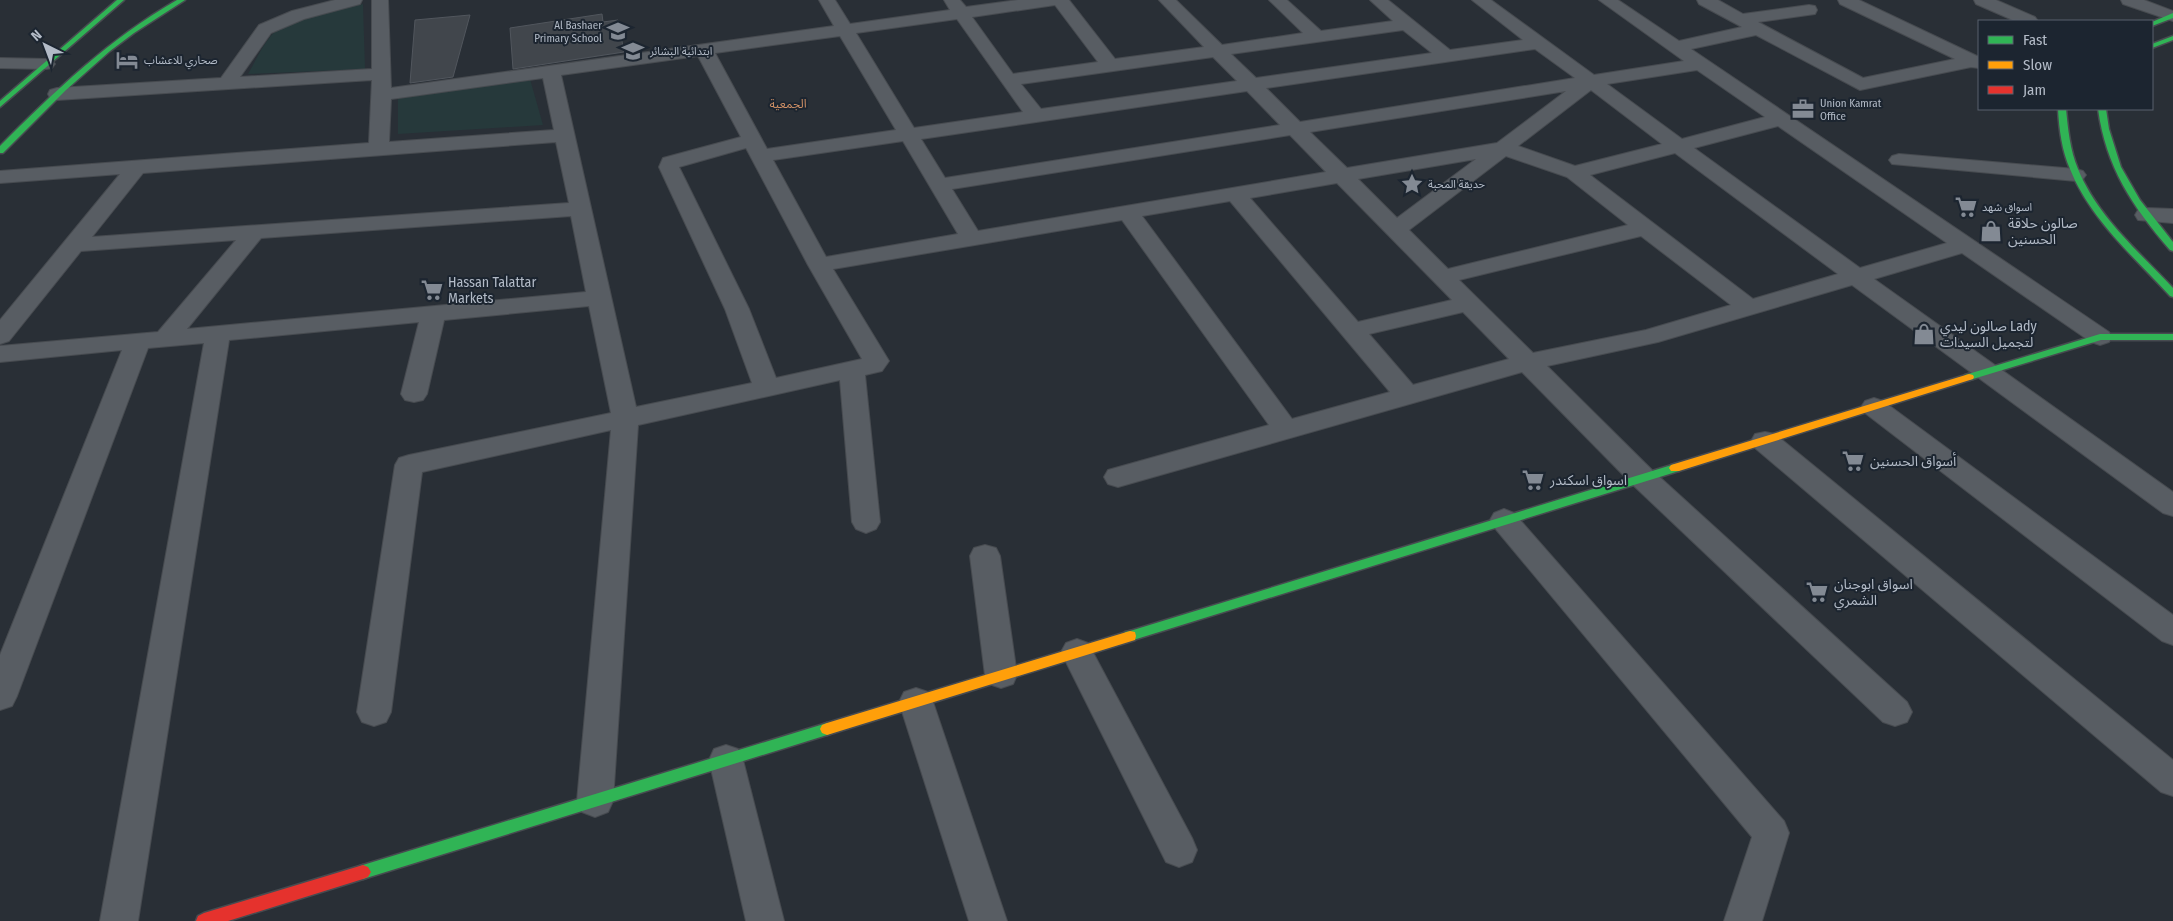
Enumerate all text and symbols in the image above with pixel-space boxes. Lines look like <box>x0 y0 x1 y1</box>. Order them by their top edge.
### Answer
school or university icon: Al Bashaer Primary School <box>605 18 631 44</box>
place label: Al Bashaer Primary School <box>534 19 602 45</box>
north arrow <box>20 20 70 70</box>
legend <box>1978 20 2153 110</box>
text: N <box>28 27 45 45</box>
text: Fast <box>2023 31 2047 49</box>
school or university icon: ابتدائية البشائر <box>620 38 646 64</box>
place label: ابتدائية البشائر <box>649 45 712 58</box>
hotel icon: صحاري للاعشاب <box>114 47 140 73</box>
place label: صحاري للاعشاب <box>144 54 218 70</box>
text: Slow <box>2023 56 2052 74</box>
text: Jam <box>2023 81 2046 99</box>
office icon: Union Kamrat Office <box>1790 96 1816 122</box>
district label: الجمعية <box>769 97 807 111</box>
place label: Union Kamrat Office <box>1820 97 1882 123</box>
place icon: حديقة المحبة <box>1399 171 1425 197</box>
place label: حديقة المحبة <box>1428 178 1485 191</box>
supermarket icon: اسواق شهد <box>1953 194 1979 220</box>
place label: اسواق شهد <box>1982 201 2032 214</box>
place label: صالون حلاقة الحسنين <box>2008 215 2078 248</box>
shop icon: صالون حلاقة الحسنين <box>1978 218 2004 244</box>
place label: Hassan Talattar Markets <box>448 274 536 307</box>
supermarket icon: Hassan Talattar Markets <box>419 277 445 303</box>
place label: صالون ليدي Lady لتجميل السيدات <box>1940 318 2038 351</box>
shop icon: صالون ليدي Lady لتجميل السيدات <box>1911 321 1937 347</box>
supermarket icon: أسواق الحسنين <box>1840 448 1866 474</box>
place label: أسواق الحسنين <box>1870 452 1957 470</box>
supermarket icon: اسواق اسكندر <box>1520 467 1546 493</box>
place label: اسواق اسكندر <box>1549 472 1627 489</box>
place label: اسواق ابوجنان الشمري <box>1834 576 1913 611</box>
supermarket icon: اسواق ابوجنان الشمري <box>1804 579 1830 605</box>

